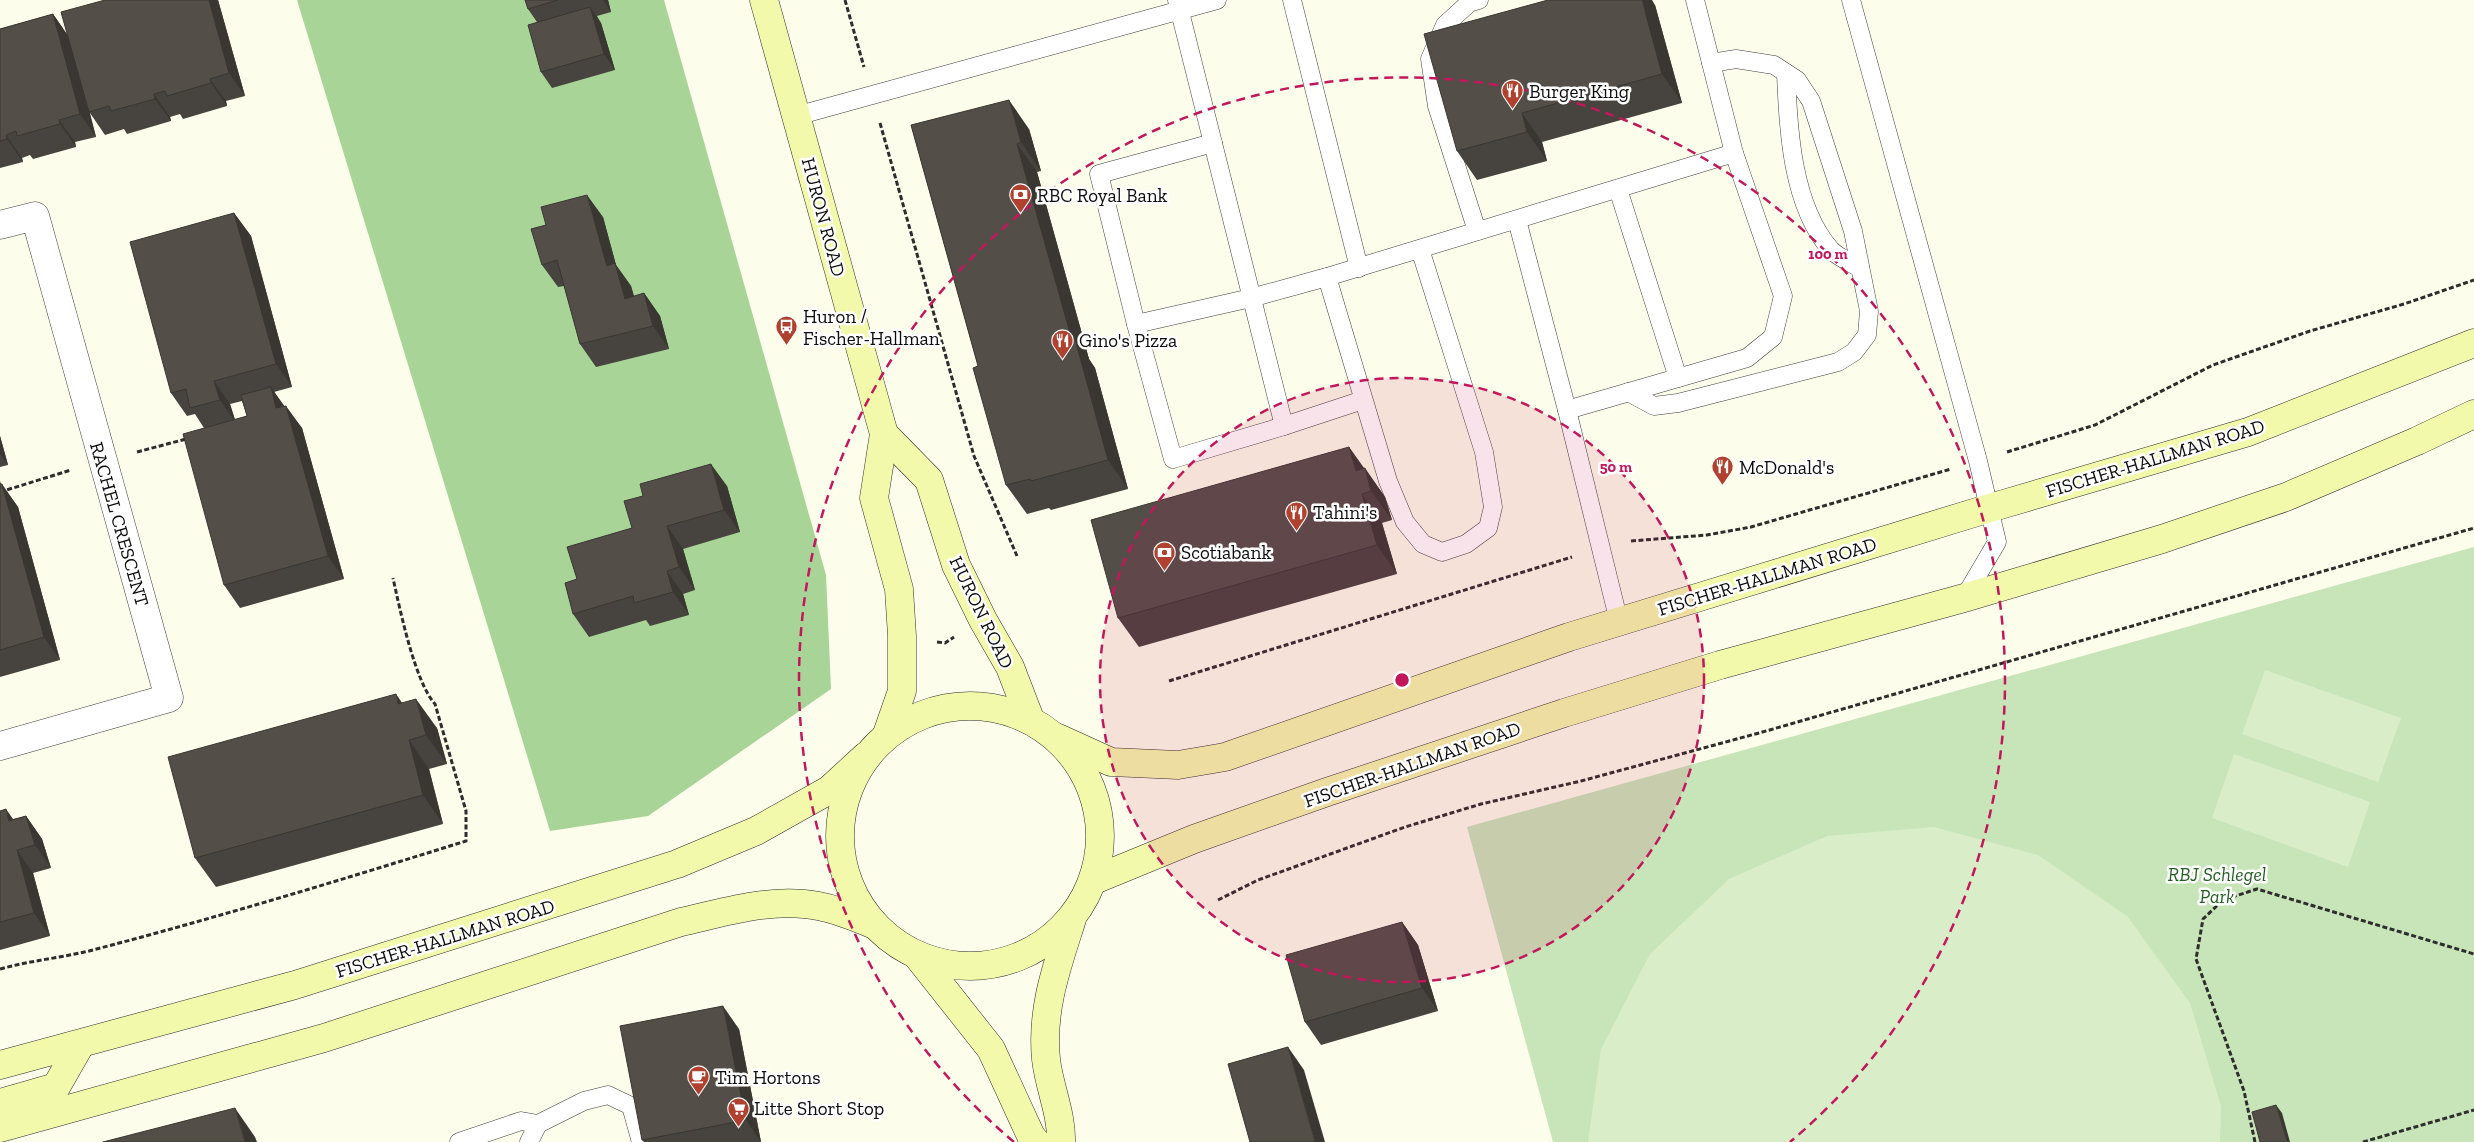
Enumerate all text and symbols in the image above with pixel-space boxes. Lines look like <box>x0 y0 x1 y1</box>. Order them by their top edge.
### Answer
restaurant icon: Burger King <box>1501 79 1525 110</box>
place label: Burger King <box>1529 80 1630 103</box>
street label: HURON ROAD <box>797 155 850 279</box>
bank icon: RBC Royal Bank <box>1009 183 1033 214</box>
place label: RBC Royal Bank <box>1037 184 1168 207</box>
text: 100 m <box>1808 245 1848 263</box>
place label: Huron / Fischer-Hallman <box>803 305 940 350</box>
bus stop icon: Huron / Fischer-Hallman <box>775 315 799 346</box>
restaurant icon: Gino's Pizza <box>1051 328 1075 359</box>
place label: Gino's Pizza <box>1079 329 1177 352</box>
street label: FISCHER-HALLMAN ROAD <box>2043 414 2267 503</box>
street label: RACHEL CRESCENT <box>85 439 154 609</box>
restaurant icon: McDonald's <box>1711 455 1735 486</box>
place label: McDonald's <box>1739 456 1834 479</box>
text: 50 m <box>1600 458 1632 476</box>
restaurant icon: Tahini's <box>1285 500 1309 531</box>
place label: Tahini's <box>1313 501 1377 524</box>
street label: FISCHER-HALLMAN ROAD <box>1655 532 1879 621</box>
bank icon: Scotiabank <box>1153 540 1177 571</box>
place label: Scotiabank <box>1181 541 1271 564</box>
street label: HURON ROAD <box>944 552 1019 672</box>
centre of rings <box>1393 671 1411 689</box>
street label: FISCHER-HALLMAN ROAD <box>1301 717 1523 812</box>
park label: RBJ Schlegel Park <box>2168 863 2266 908</box>
street label: FISCHER-HALLMAN ROAD <box>333 894 557 983</box>
cafe icon: Tim Hortons <box>687 1065 711 1096</box>
place label: Tim Hortons <box>715 1066 820 1089</box>
supermarket icon: Litte Short Stop <box>726 1096 750 1127</box>
place label: Litte Short Stop <box>754 1097 884 1120</box>

